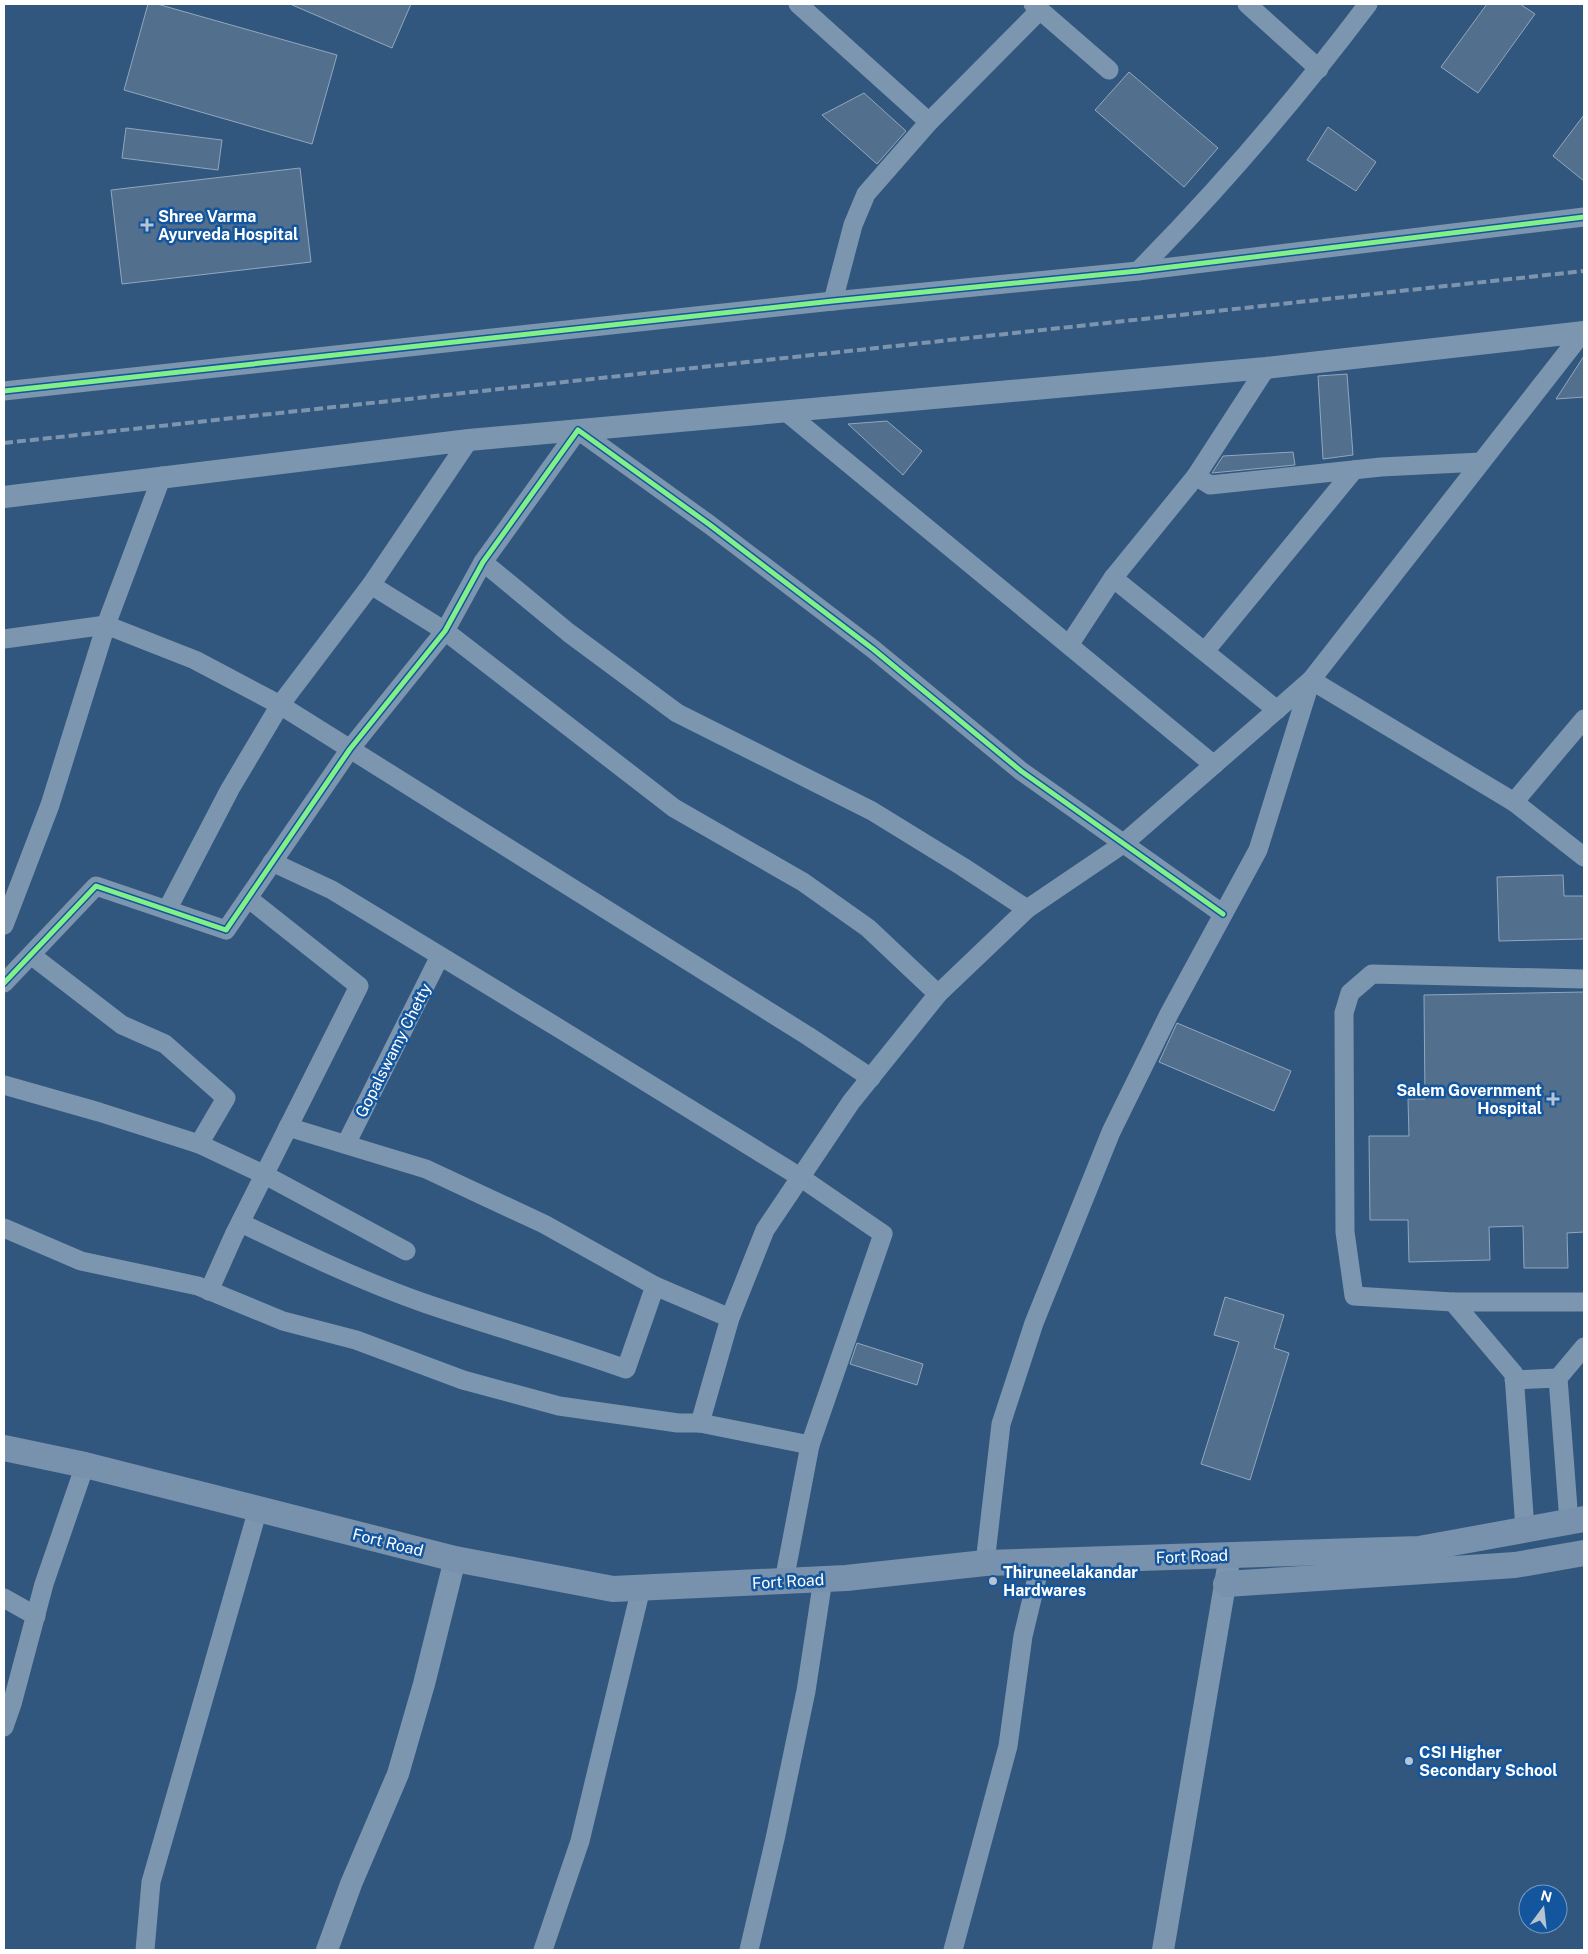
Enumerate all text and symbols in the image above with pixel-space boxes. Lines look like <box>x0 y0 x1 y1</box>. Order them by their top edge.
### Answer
place label: Shree Varma Ayurveda Hospital <box>158 207 298 244</box>
marker: Shree Varma Ayurveda Hospital <box>140 218 154 232</box>
street label: Gopalswamy Chetty <box>351 980 436 1120</box>
place label: Salem Government Hospital <box>1396 1081 1542 1118</box>
marker: Salem Government Hospital <box>1546 1092 1560 1106</box>
street label: Fort Road <box>350 1525 425 1560</box>
street label: Fort Road <box>1156 1546 1228 1567</box>
place label: Thiruneelakandar Hardwares <box>1003 1563 1138 1600</box>
street label: Fort Road <box>751 1570 825 1593</box>
marker: Thiruneelakandar Hardwares <box>987 1575 999 1587</box>
place label: CSI Higher Secondary School <box>1419 1743 1558 1780</box>
marker: CSI Higher Secondary School <box>1403 1755 1415 1767</box>
north arrow <box>1518 1884 1568 1934</box>
text: N <box>1539 1887 1554 1906</box>

